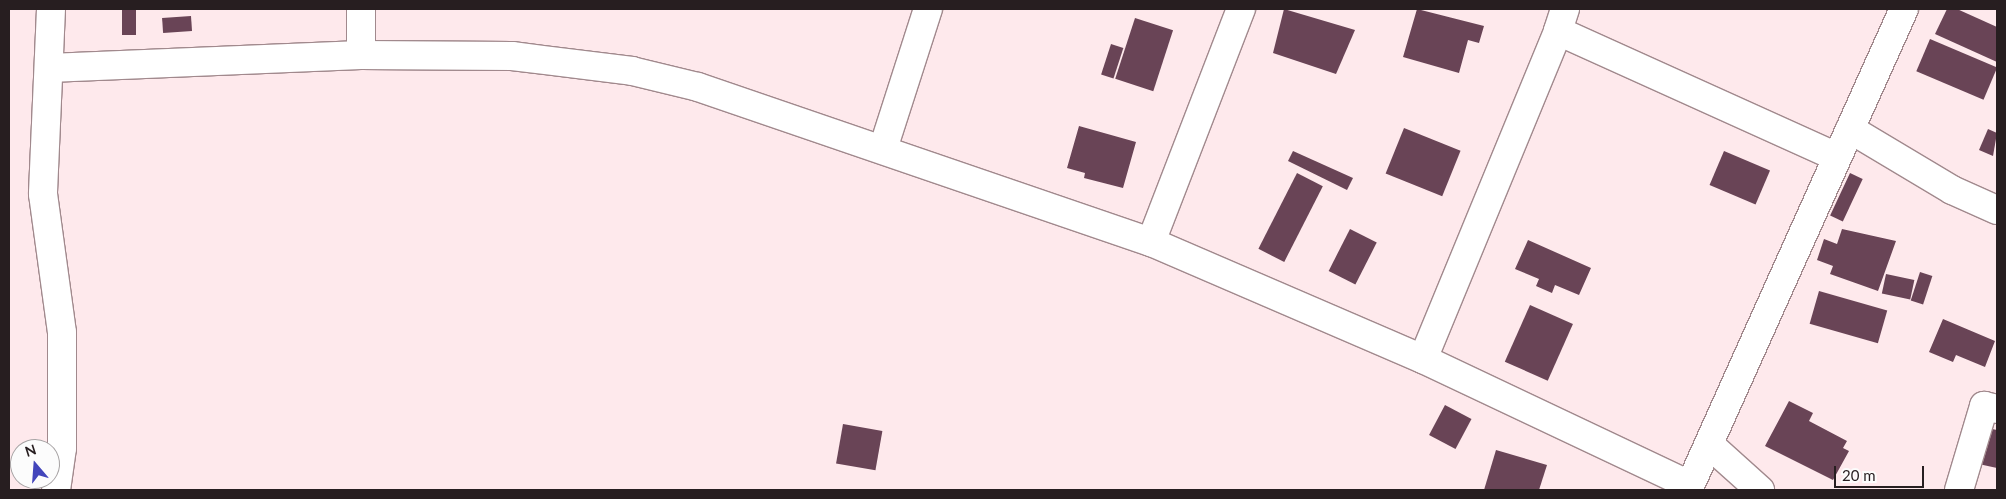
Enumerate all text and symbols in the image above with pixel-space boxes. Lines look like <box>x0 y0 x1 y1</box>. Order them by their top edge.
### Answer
north arrow <box>10 439 60 489</box>
text: N <box>23 440 38 460</box>
scale bar <box>1836 456 1926 488</box>
text: 20 m <box>1842 466 1876 484</box>

